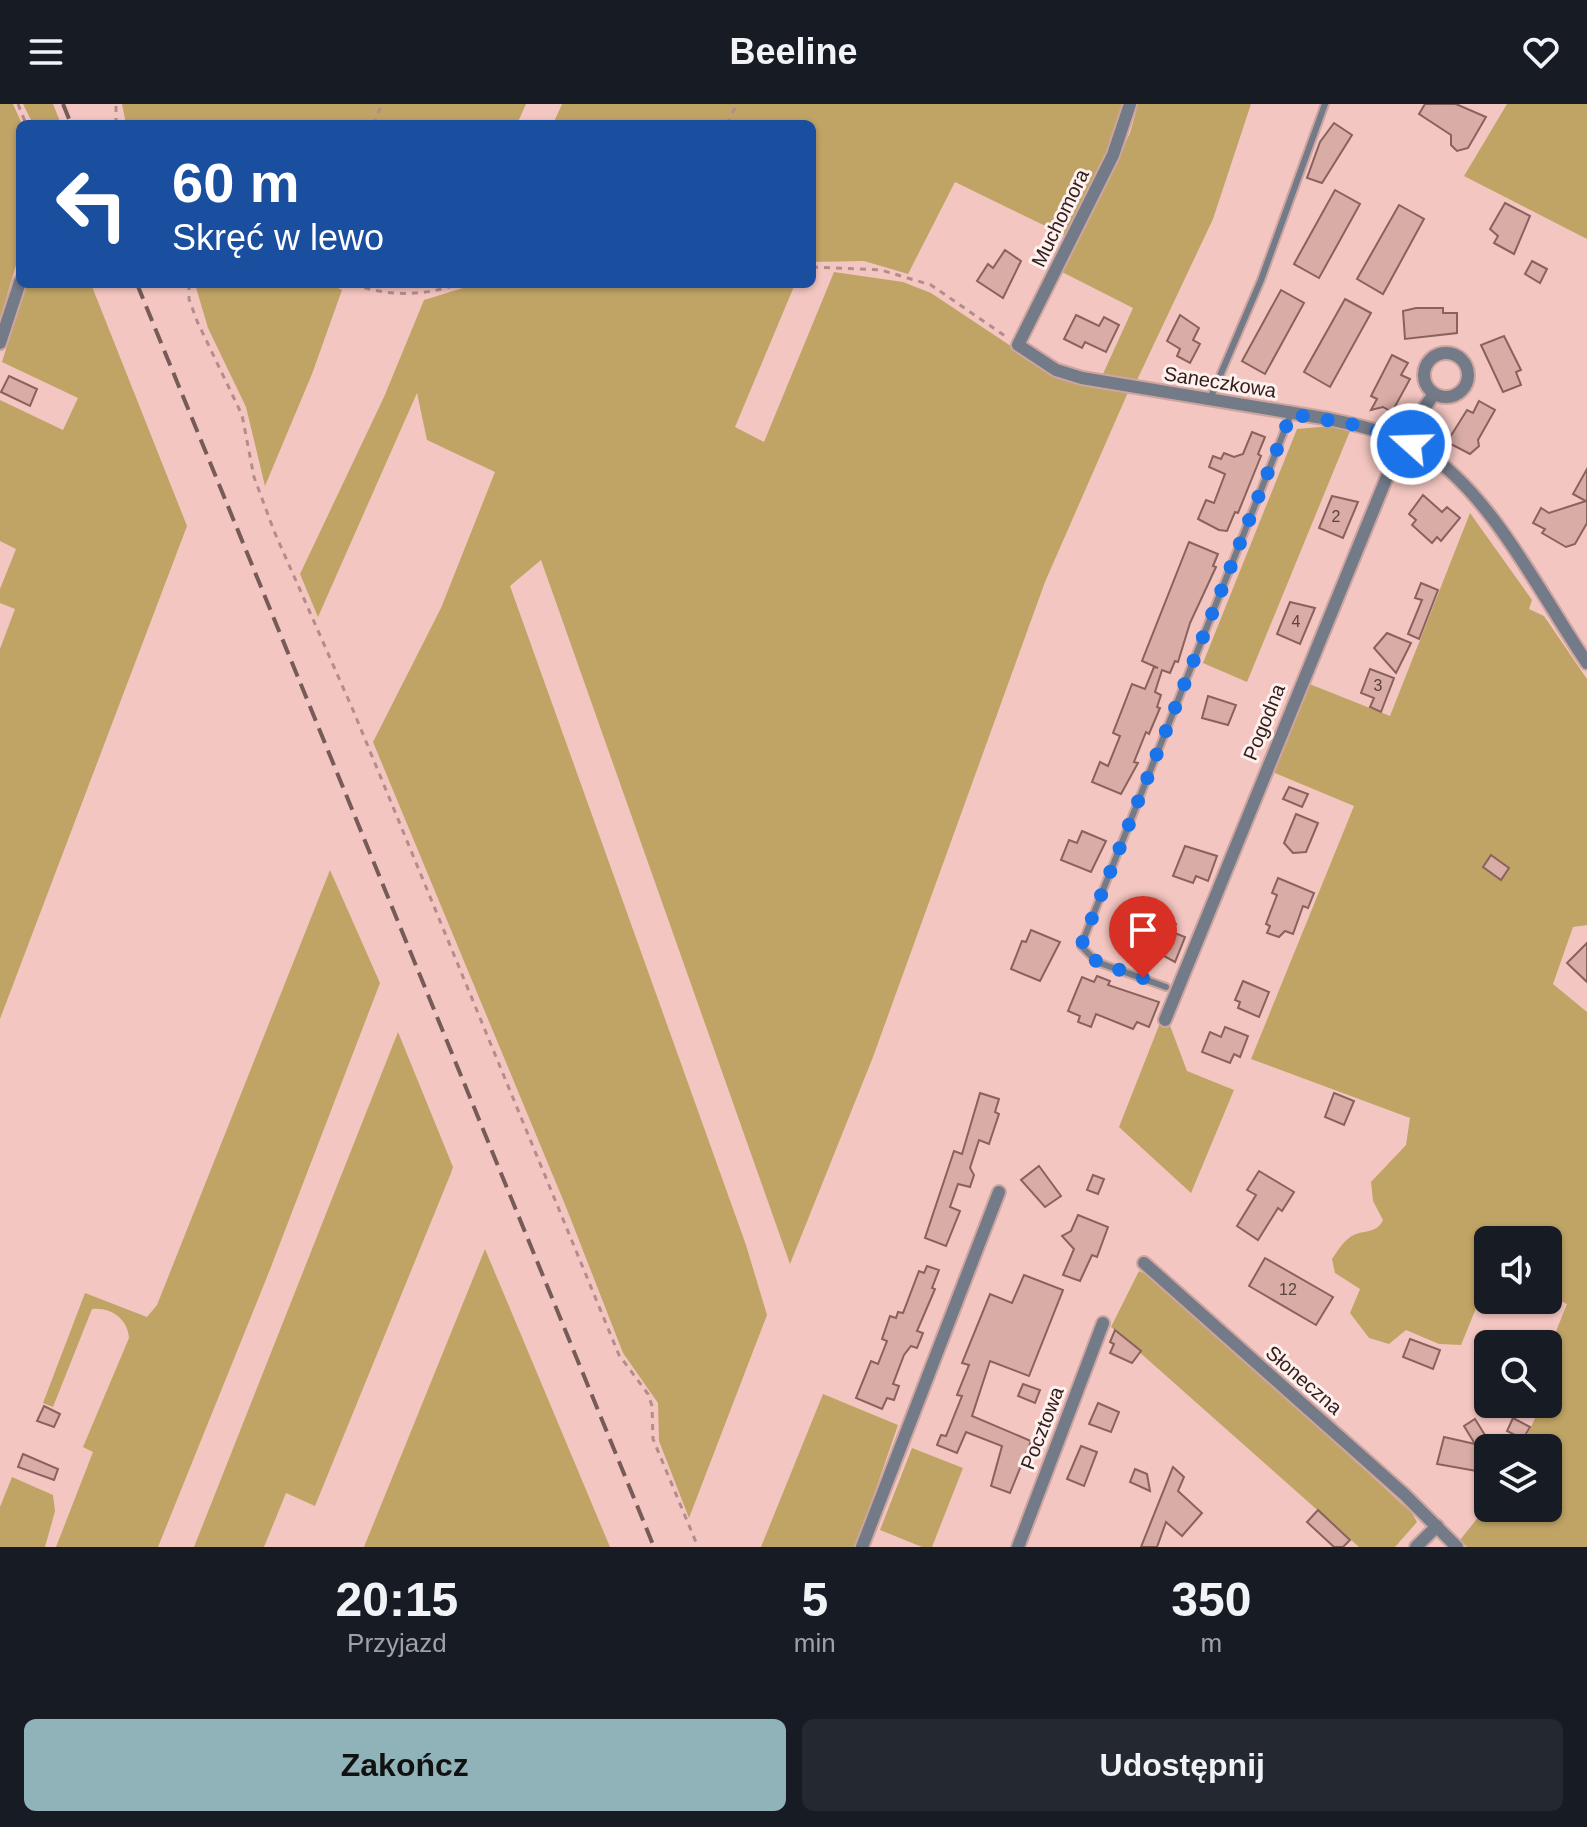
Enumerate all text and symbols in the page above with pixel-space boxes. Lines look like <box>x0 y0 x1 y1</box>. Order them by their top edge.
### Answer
icon: menu <box>24 30 68 74</box>
icon: heart <box>1519 30 1563 74</box>
text: Beeline <box>729 31 858 72</box>
text: 60 m <box>172 151 300 214</box>
icon: left <box>40 152 144 256</box>
street label: Muchomora <box>1027 165 1093 270</box>
text: Skręć w lewo <box>172 217 384 258</box>
street label: Saneczkowa <box>1162 362 1279 402</box>
position arrow <box>1369 402 1453 486</box>
house number: 2 <box>1332 508 1341 525</box>
house number: 4 <box>1292 613 1301 630</box>
house number: 3 <box>1374 677 1383 694</box>
street label: Pogodna <box>1239 680 1290 763</box>
pin <box>1109 896 1177 978</box>
icon: arrive <box>1121 908 1165 952</box>
map controls <box>1474 1226 1562 1522</box>
button: sound <box>1474 1226 1562 1314</box>
house number: 12 <box>1279 1281 1297 1298</box>
button: search <box>1474 1330 1562 1418</box>
street label: Słoneczna <box>1262 1341 1347 1420</box>
street label: Pocztowa <box>1016 1383 1068 1472</box>
button: layers <box>1474 1434 1562 1522</box>
text: 20:15 <box>336 1573 458 1626</box>
text: 5 <box>801 1573 828 1626</box>
text: 350 <box>1171 1573 1251 1626</box>
text: Przyjazd <box>347 1628 447 1658</box>
text: min <box>794 1628 836 1658</box>
text: m <box>1201 1628 1222 1658</box>
button: Zakończ <box>24 1719 786 1811</box>
button: Udostępnij <box>802 1719 1563 1811</box>

